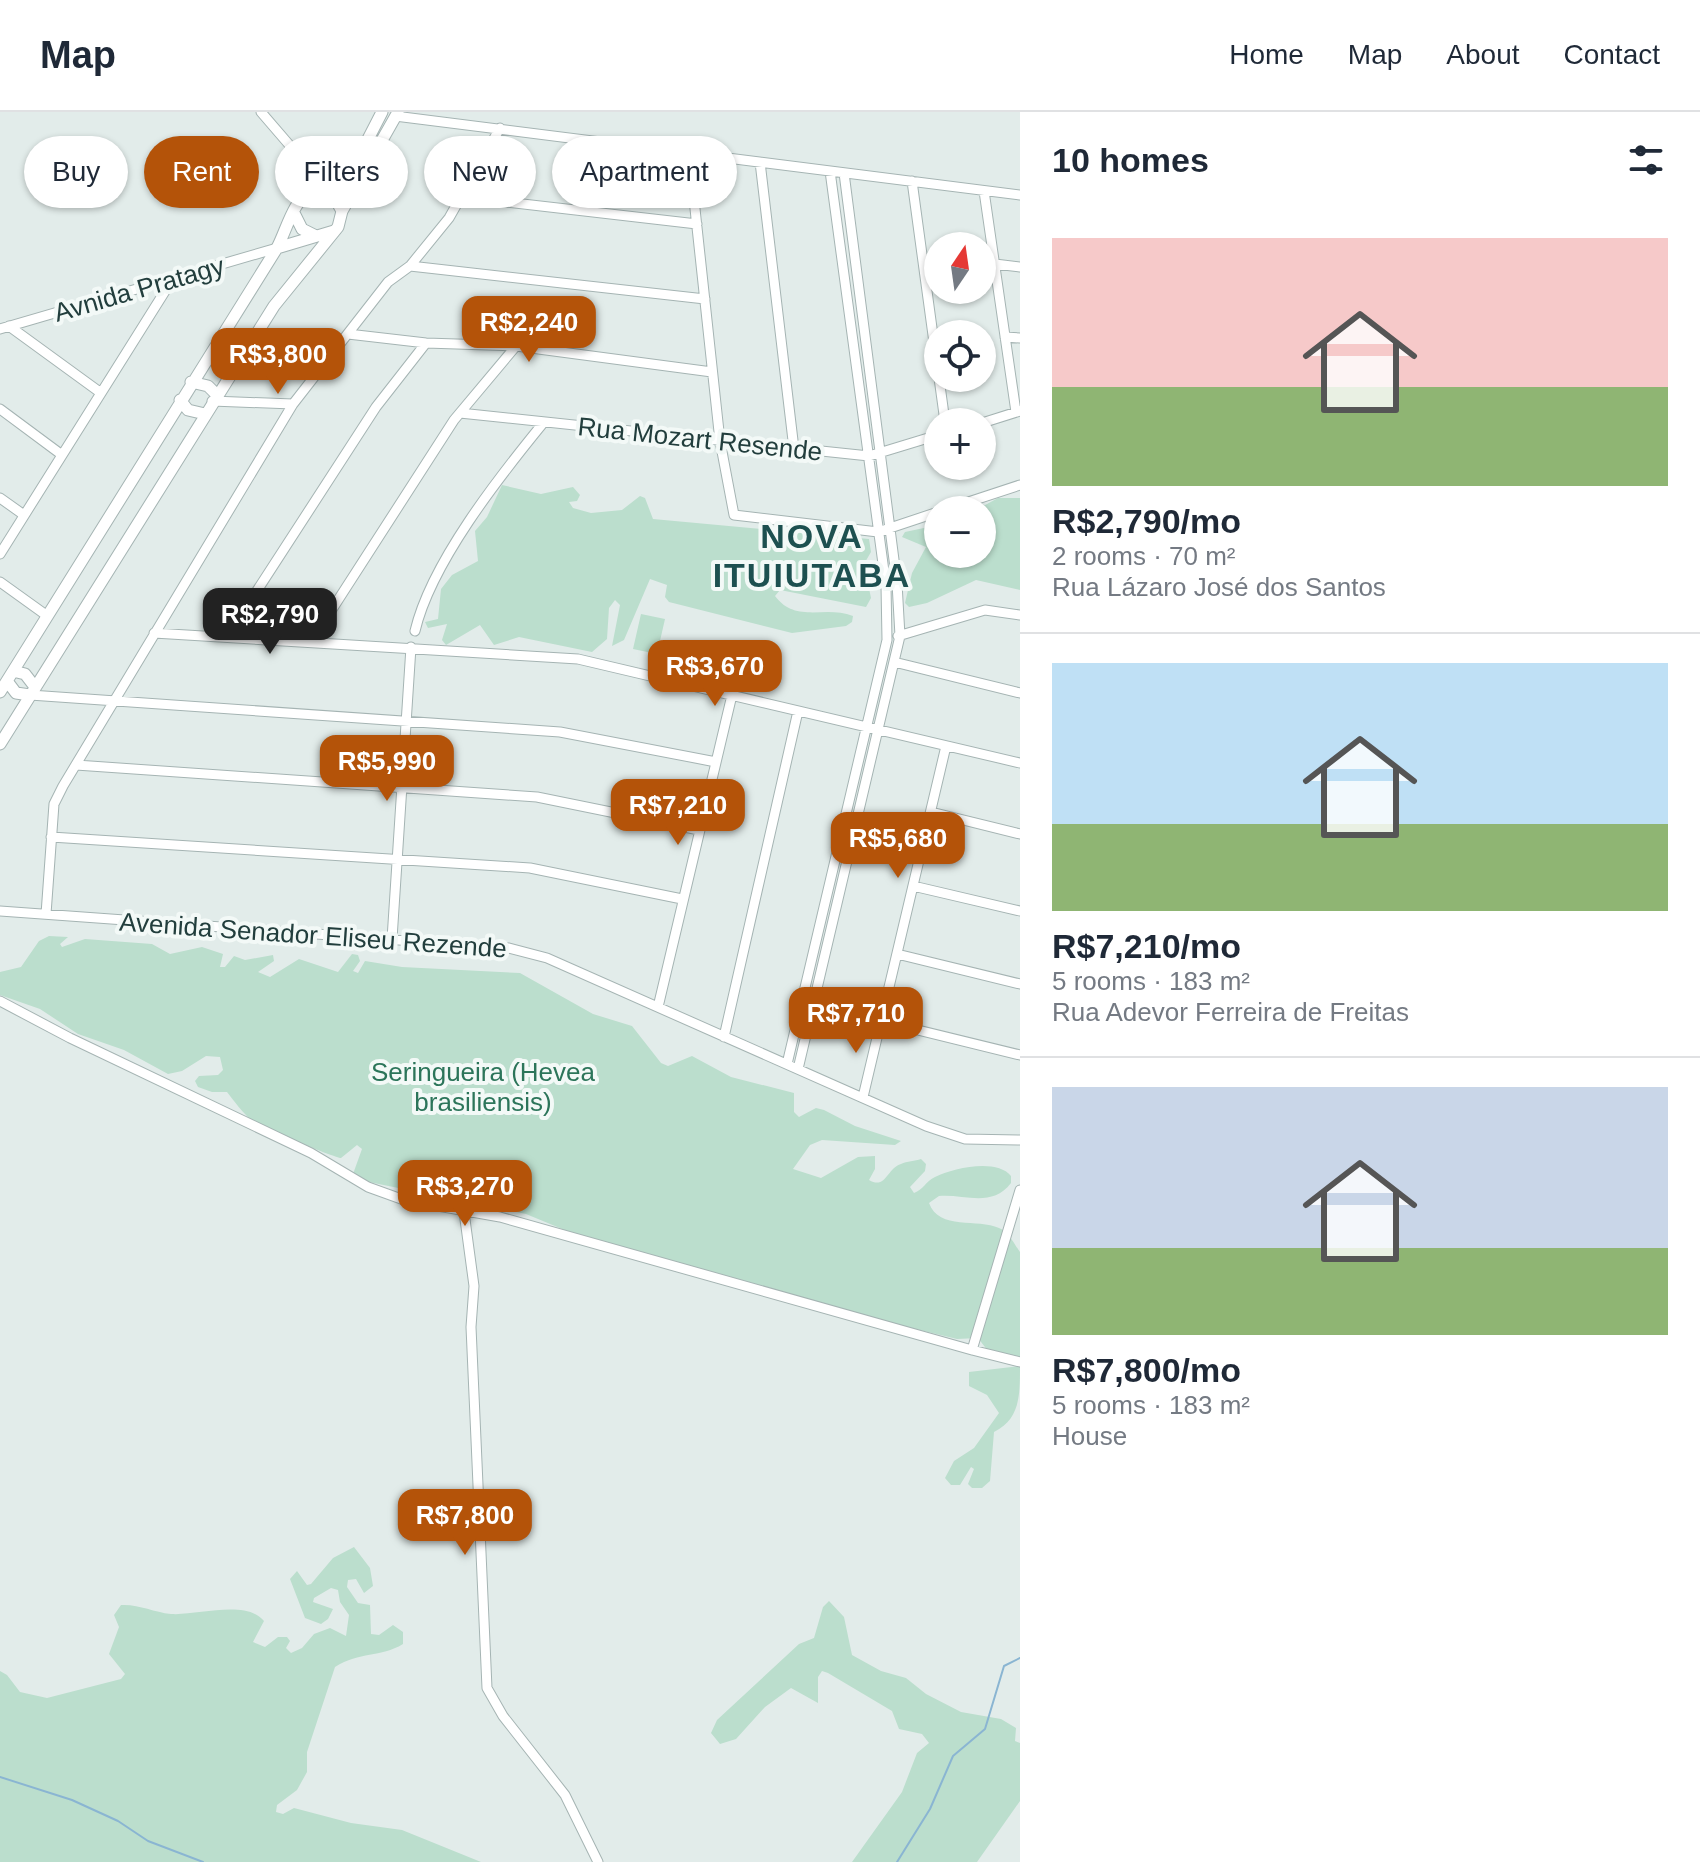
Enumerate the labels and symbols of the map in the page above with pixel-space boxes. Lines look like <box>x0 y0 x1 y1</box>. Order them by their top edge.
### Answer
north arrow <box>924 232 996 304</box>
street label: Avnida Pratagy <box>50 250 228 328</box>
pin: R$2,240 <box>455 296 603 364</box>
pin: R$3,800 <box>204 328 352 396</box>
street label: Rua Mozart Resende <box>576 411 824 467</box>
district label: NOVA ITUIUTABA <box>713 517 911 594</box>
pin: R$2,790 <box>196 588 344 656</box>
pin: R$3,670 <box>641 640 789 708</box>
pin: R$5,990 <box>313 735 461 803</box>
pin: R$7,210 <box>604 779 752 847</box>
pin: R$5,680 <box>824 812 972 880</box>
street label: Avenida Senador Eliseu Rezende <box>118 906 508 964</box>
pin: R$7,710 <box>782 987 930 1055</box>
park label: Seringueira (Hevea brasiliensis) <box>371 1057 596 1117</box>
pin: R$3,270 <box>391 1160 539 1228</box>
pin: R$7,800 <box>391 1489 539 1557</box>

